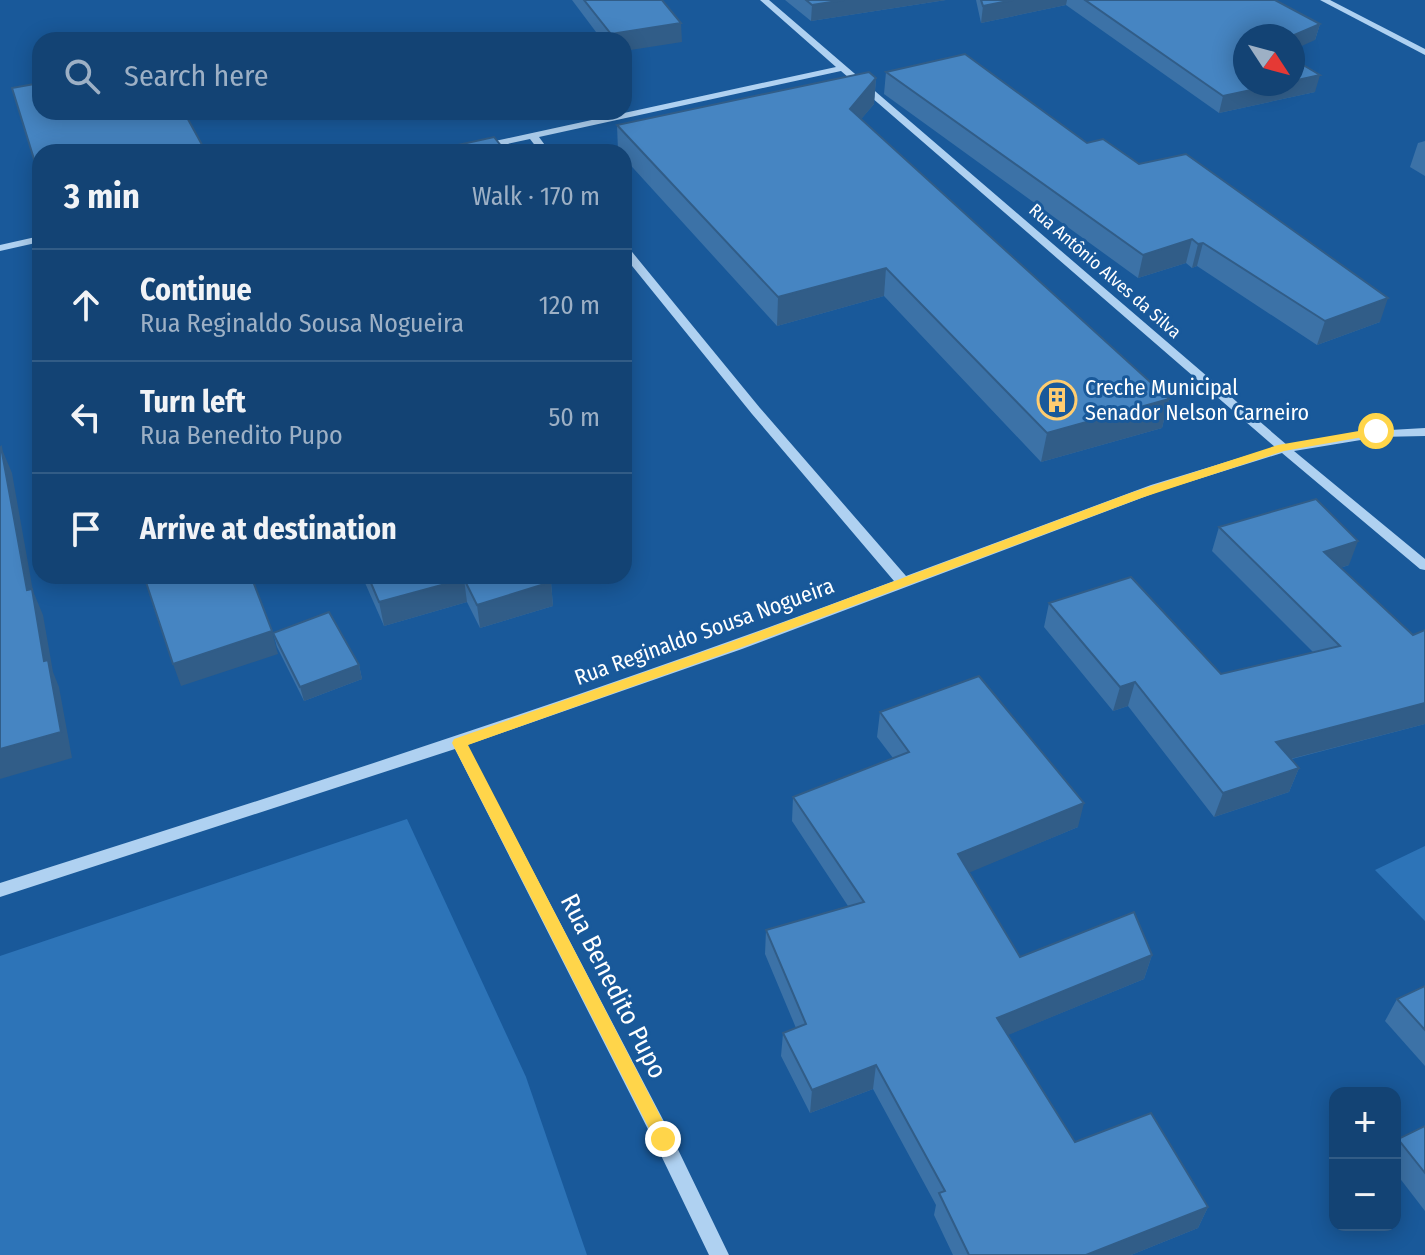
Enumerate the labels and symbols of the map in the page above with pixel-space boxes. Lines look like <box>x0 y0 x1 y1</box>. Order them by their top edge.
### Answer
north arrow <box>1233 24 1305 96</box>
street label: Rua Antônio Alves da Silva <box>1025 199 1186 343</box>
place label: Creche Municipal Senador Nelson Carneiro <box>1085 374 1309 426</box>
building icon: Creche Municipal Senador Nelson Carneiro <box>1036 379 1078 421</box>
route start <box>1358 413 1394 449</box>
street label: Rua Reginaldo Sousa Nogueira <box>571 572 838 691</box>
street label: Rua Benedito Pupo <box>554 889 673 1084</box>
route end <box>645 1121 681 1157</box>

